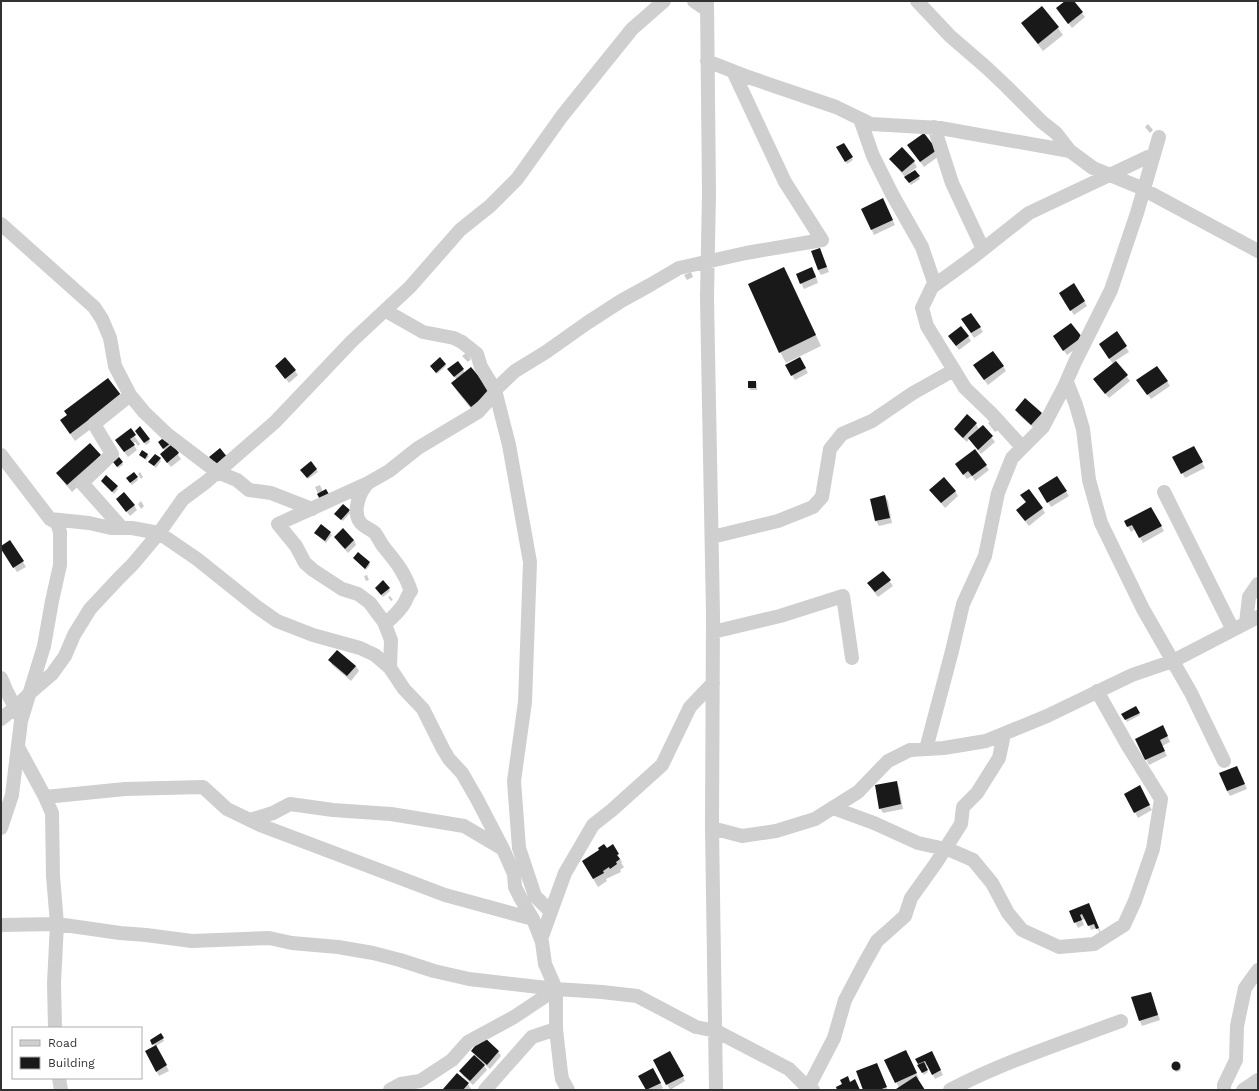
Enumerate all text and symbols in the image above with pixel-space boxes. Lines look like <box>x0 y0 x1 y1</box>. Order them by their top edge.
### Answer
legend <box>12 1027 142 1079</box>
text: Road <box>48 1036 77 1050</box>
text: Building <box>48 1056 95 1070</box>

